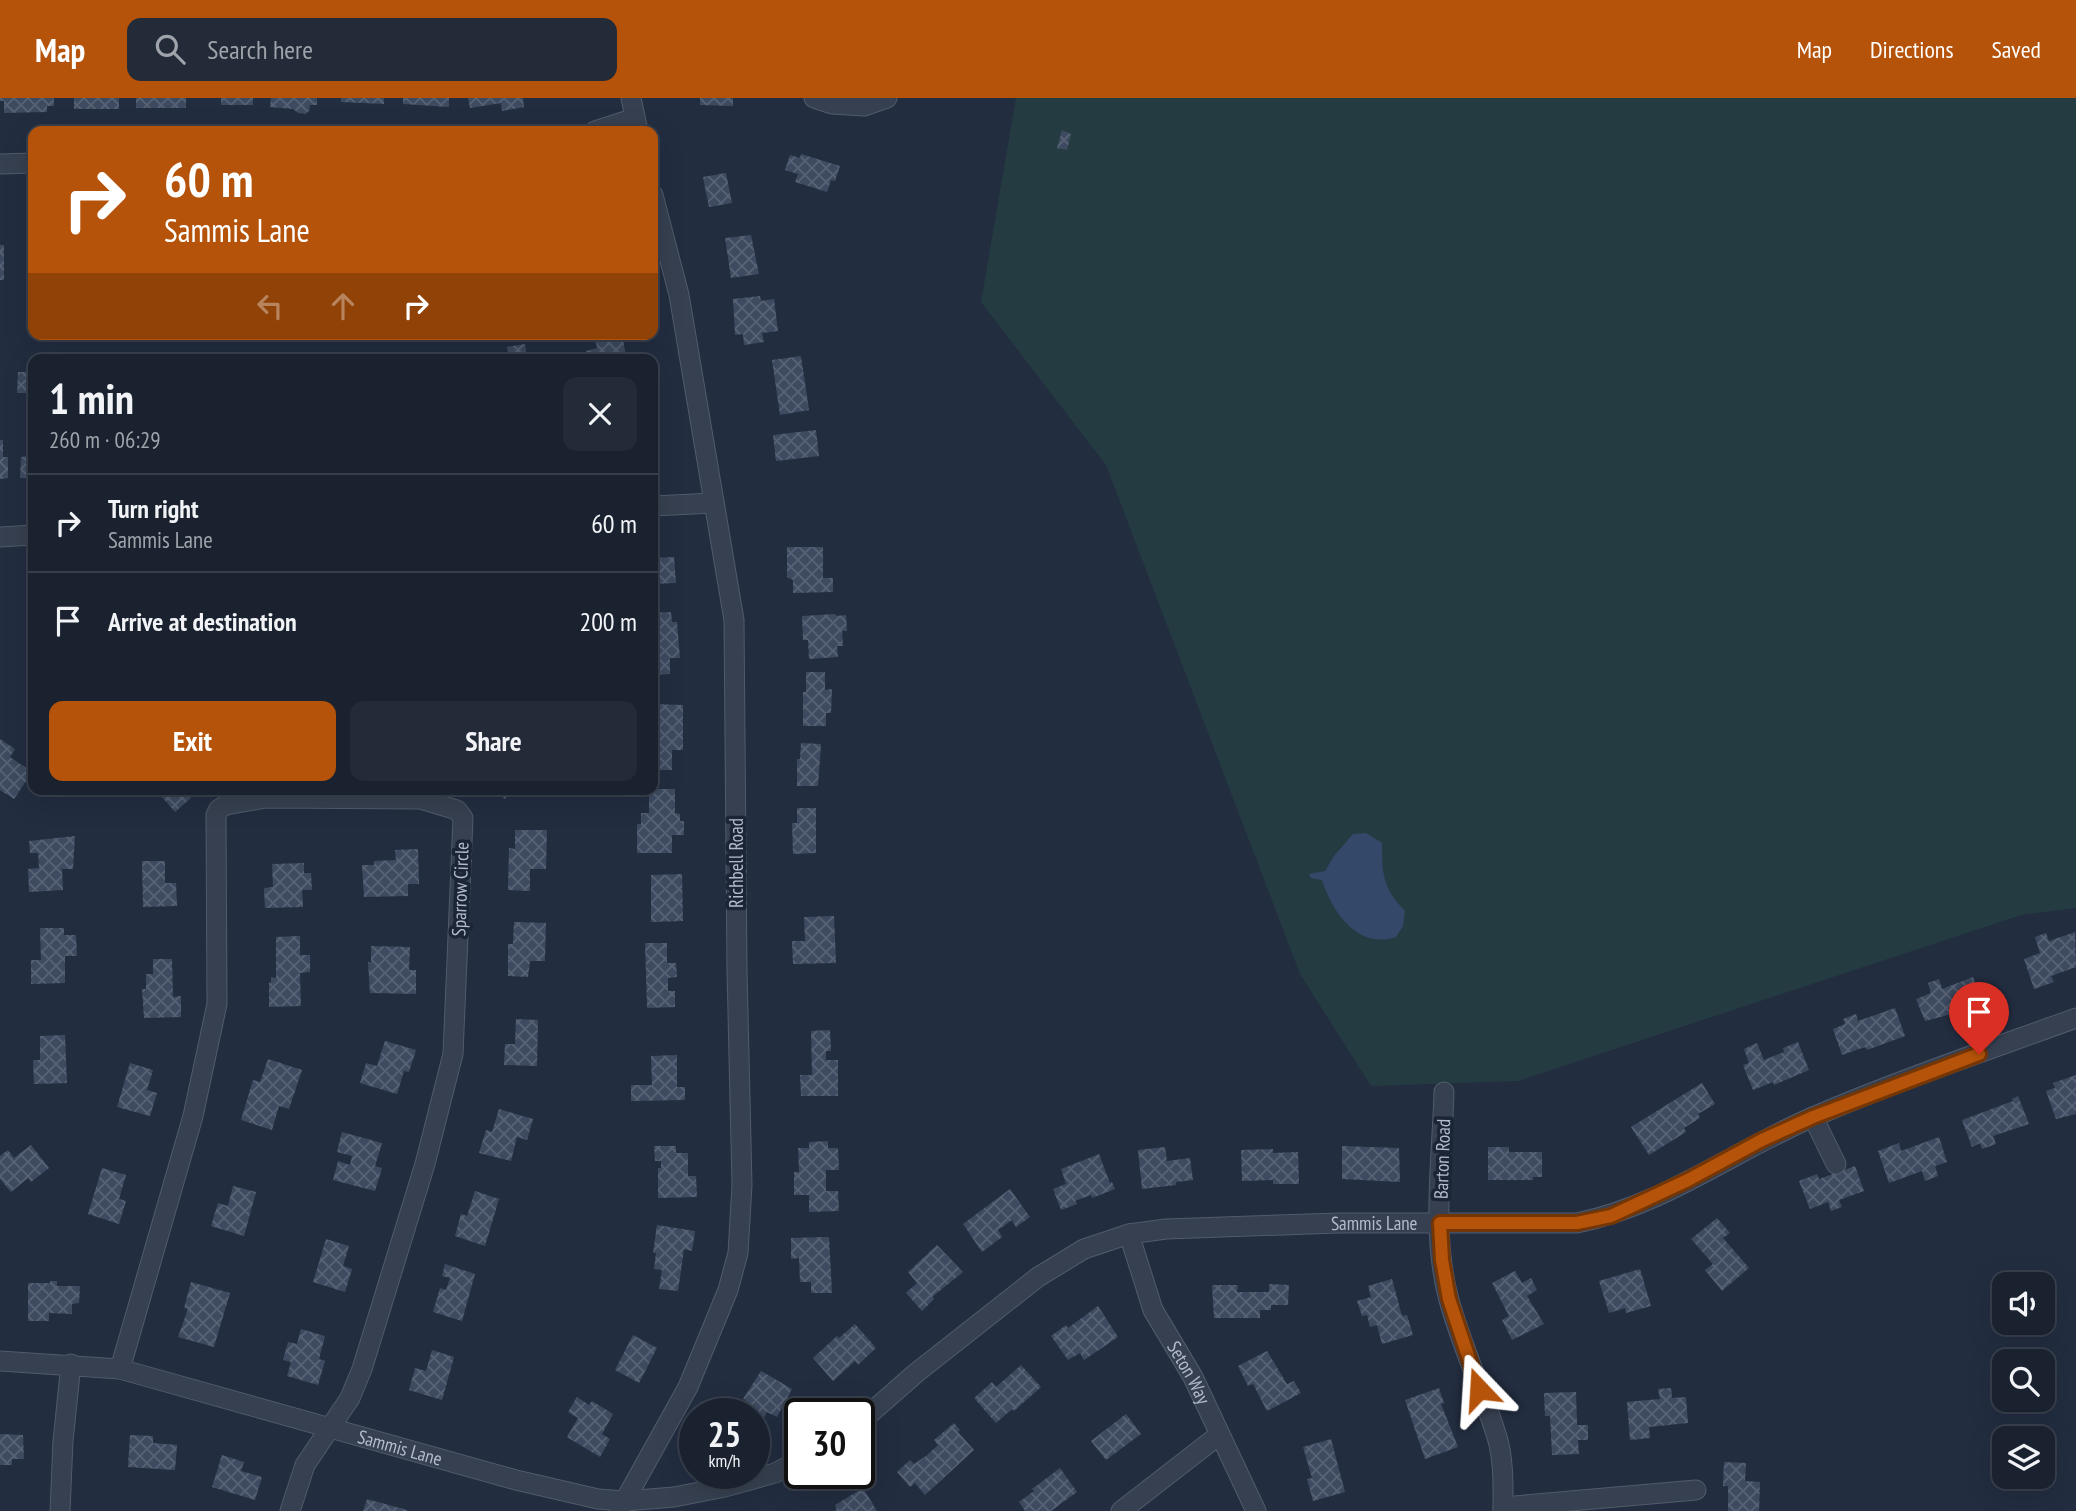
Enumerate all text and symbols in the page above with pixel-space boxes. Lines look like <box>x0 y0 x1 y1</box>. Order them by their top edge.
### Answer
search box <box>127 18 617 81</box>
text: Map <box>35 28 85 71</box>
icon: search <box>151 30 189 68</box>
text: Search here <box>207 33 313 66</box>
text: Map <box>1797 34 1832 65</box>
text: Directions <box>1870 34 1954 65</box>
text: Saved <box>1992 34 2041 65</box>
text: 60 m <box>164 147 253 211</box>
icon: right <box>49 154 140 245</box>
text: Sammis Lane <box>164 209 310 251</box>
icon: left <box>251 287 289 325</box>
icon: ahead <box>324 287 362 325</box>
icon: right <box>397 287 435 325</box>
text: 1 min <box>49 371 134 426</box>
button: close <box>563 377 637 451</box>
text: 260 m · 06:29 <box>49 425 161 454</box>
text: Turn right <box>108 492 199 525</box>
icon: right <box>49 504 87 542</box>
text: 60 m <box>591 507 637 540</box>
text: Sammis Lane <box>108 525 213 554</box>
icon: arrive <box>49 602 87 640</box>
text: Arrive at destination <box>108 605 297 638</box>
text: 200 m <box>579 605 637 638</box>
button: Exit <box>49 701 336 781</box>
button: Share <box>350 701 637 781</box>
street label: Richbell Road <box>724 818 748 908</box>
street label: Sparrow Circle <box>446 841 474 937</box>
pin <box>1949 982 2009 1054</box>
icon: arrive <box>1960 993 1998 1031</box>
street label: Barton Road <box>1429 1118 1455 1200</box>
street label: Sammis Lane <box>1331 1211 1418 1235</box>
map controls <box>1992 1272 2055 1489</box>
button: sound <box>1992 1272 2055 1335</box>
street label: Seton Way <box>1162 1337 1216 1409</box>
button: search <box>1992 1349 2055 1412</box>
position arrow <box>1442 1352 1516 1426</box>
speed limit sign: 30 <box>784 1398 875 1489</box>
text: 25 <box>708 1411 741 1457</box>
street label: Sammis Lane <box>355 1424 445 1471</box>
button: layers <box>1992 1426 2055 1489</box>
text: km/h <box>709 1449 740 1472</box>

